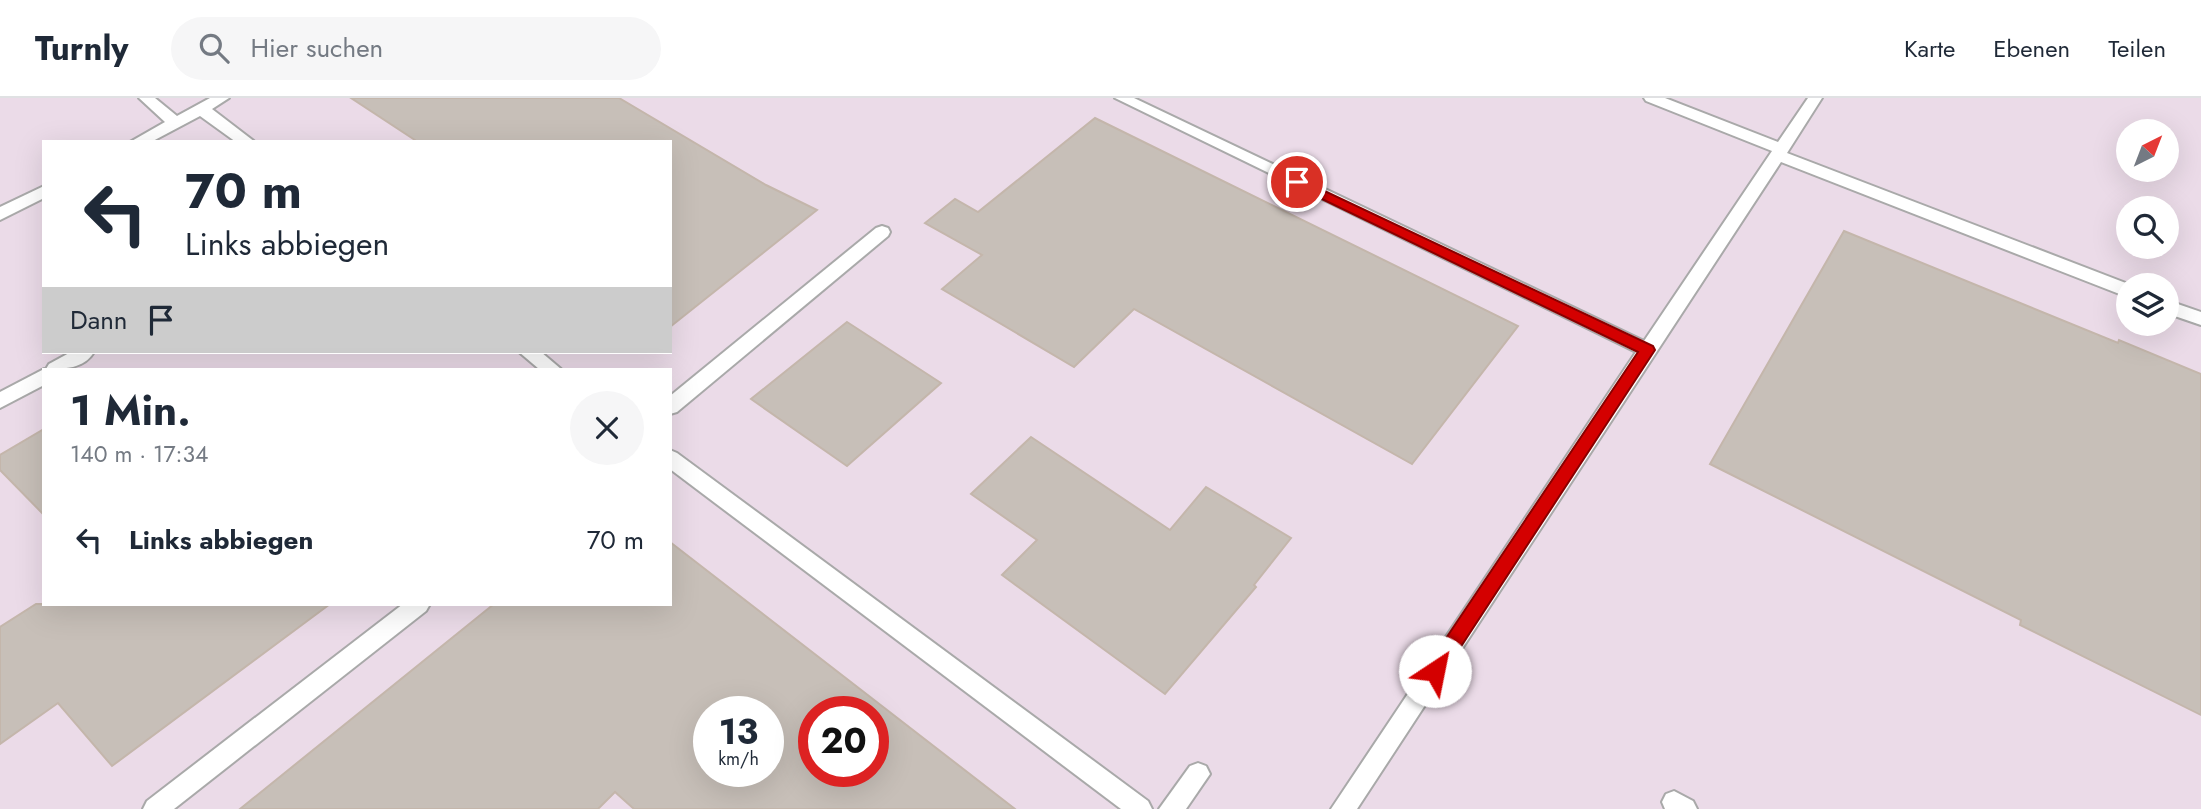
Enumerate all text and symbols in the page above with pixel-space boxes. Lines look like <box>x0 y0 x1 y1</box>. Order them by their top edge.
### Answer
search box <box>171 17 661 80</box>
text: Turnly <box>35 25 129 72</box>
icon: search <box>195 29 233 67</box>
text: Hier suchen <box>251 29 383 67</box>
text: Karte <box>1904 31 1955 66</box>
text: Ebenen <box>1993 31 2070 66</box>
text: Teilen <box>2108 31 2166 66</box>
north arrow <box>2116 119 2179 182</box>
map controls <box>2116 119 2179 336</box>
pin <box>1267 152 1327 212</box>
text: 70 m <box>185 156 302 226</box>
icon: arrive <box>1278 163 1316 201</box>
icon: left <box>70 168 161 259</box>
button: search <box>2116 196 2179 259</box>
text: Links abbiegen <box>185 221 389 267</box>
button: layers <box>2116 273 2179 336</box>
text: Dann <box>70 301 128 339</box>
icon: arrive <box>142 301 180 339</box>
text: 1 Min. <box>70 380 191 441</box>
button: close <box>570 391 644 465</box>
text: 140 m · 17:34 <box>70 437 208 471</box>
icon: left <box>70 521 108 559</box>
text: Links abbiegen <box>129 521 313 559</box>
text: 70 m <box>587 521 644 559</box>
position arrow <box>1398 634 1472 708</box>
speed limit sign: 20 <box>798 696 889 787</box>
text: 13 <box>719 707 758 757</box>
text: km/h <box>718 746 759 772</box>

